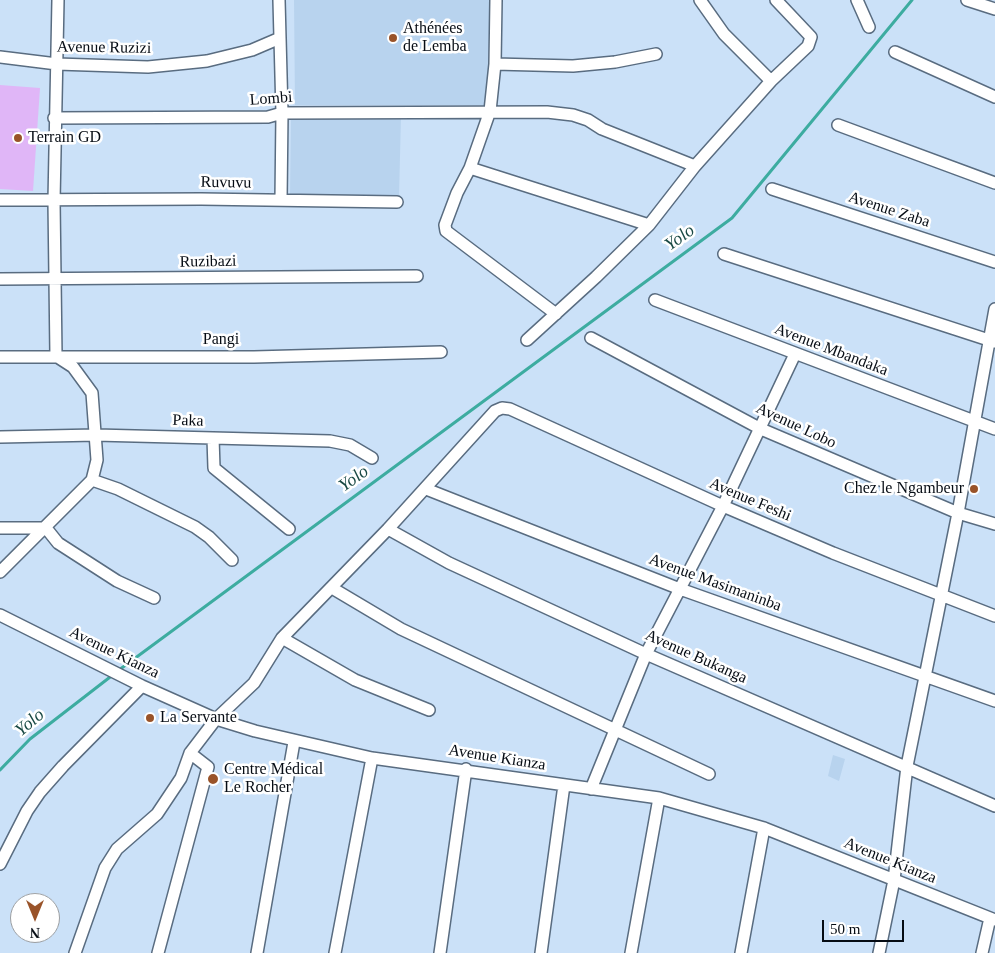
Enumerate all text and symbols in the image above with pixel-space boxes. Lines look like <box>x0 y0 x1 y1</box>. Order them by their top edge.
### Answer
place label: Athénées de Lemba <box>403 19 467 57</box>
marker: Athénées de Lemba <box>387 32 399 44</box>
street label: Avenue Ruzizi <box>57 38 151 58</box>
street label: Lombi <box>249 88 293 110</box>
place label: Terrain GD <box>28 128 101 148</box>
marker: Terrain GD <box>12 132 24 144</box>
street label: Ruvuvu <box>201 173 251 193</box>
street label: Avenue Zaba <box>846 188 932 232</box>
water label: Yolo <box>661 220 699 256</box>
street label: Ruzibazi <box>179 252 237 272</box>
street label: Avenue Mbandaka <box>771 320 891 380</box>
street label: Pangi <box>203 330 239 350</box>
street label: Avenue Lobo <box>753 399 839 453</box>
street label: Paka <box>172 411 204 431</box>
water label: Yolo <box>335 461 373 497</box>
street label: Avenue Feshi <box>706 474 794 526</box>
place label: Chez le Ngambeur <box>844 479 964 499</box>
marker: Chez le Ngambeur <box>968 483 980 495</box>
street label: Avenue Masimaninba <box>646 550 784 616</box>
street label: Avenue Kianza <box>66 623 162 683</box>
street label: Avenue Bukanga <box>642 626 750 688</box>
water label: Yolo <box>11 705 49 741</box>
place label: La Servante <box>160 708 237 728</box>
marker: La Servante <box>144 712 156 724</box>
street label: Avenue Kianza <box>447 741 547 775</box>
place label: Centre Médical Le Rocher <box>224 760 323 798</box>
marker: Centre Médical Le Rocher <box>206 772 220 786</box>
street label: Avenue Kianza <box>841 834 939 888</box>
north arrow <box>10 893 60 943</box>
scale bar <box>825 910 908 942</box>
text: 50 m <box>830 921 860 937</box>
text: N <box>30 925 40 940</box>

